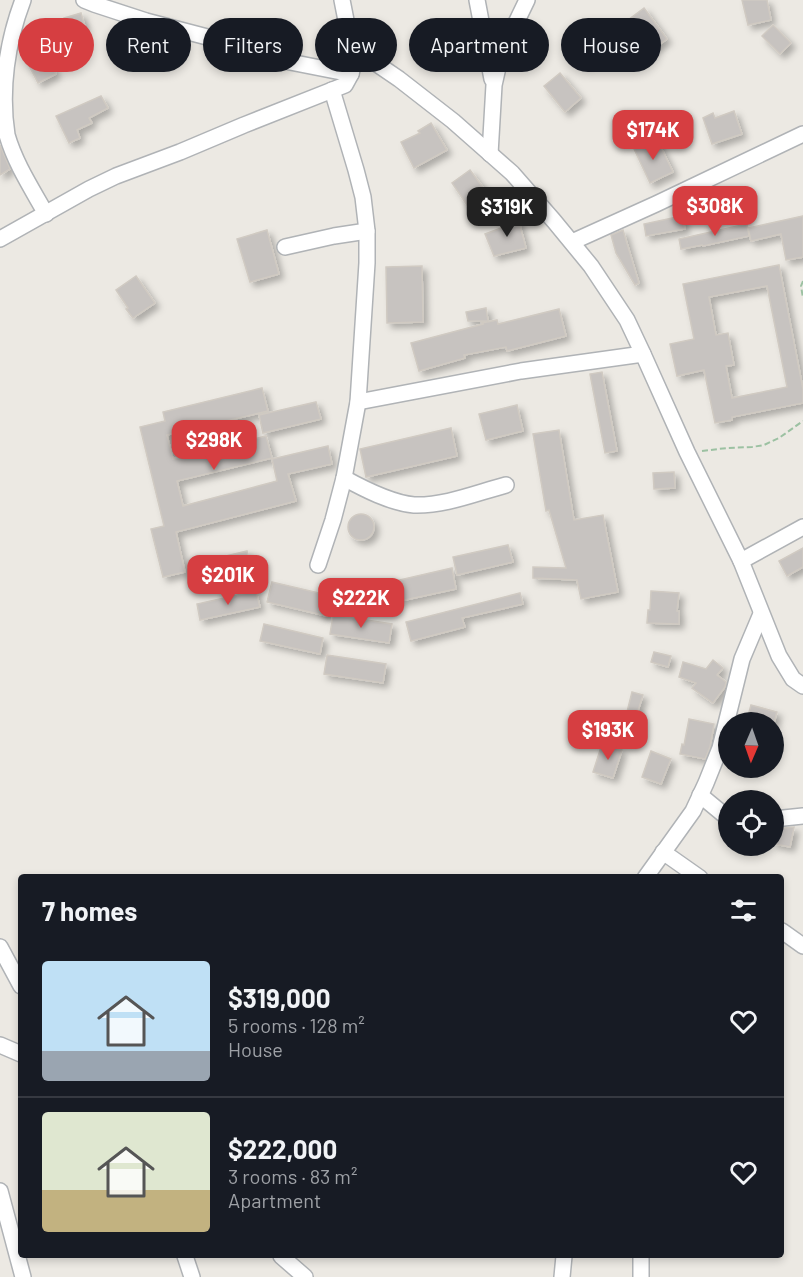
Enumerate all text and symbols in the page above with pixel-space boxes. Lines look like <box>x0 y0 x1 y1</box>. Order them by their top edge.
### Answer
chip: Buy <box>18 18 94 72</box>
chip: Rent <box>106 18 191 72</box>
chip: Filters <box>203 18 303 72</box>
chip: New <box>315 18 397 72</box>
chip: Apartment <box>409 18 549 72</box>
chip: House <box>561 18 661 72</box>
pin: $174K <box>611 110 695 161</box>
text: $174K <box>626 117 680 141</box>
pin: $308K <box>673 186 757 237</box>
pin: $319K <box>465 187 549 238</box>
text: $308K <box>687 193 743 217</box>
text: $319K <box>481 194 533 218</box>
pin: $298K <box>172 420 256 471</box>
text: $298K <box>186 427 242 451</box>
pin: $201K <box>186 555 270 606</box>
text: $201K <box>201 562 255 586</box>
pin: $222K <box>319 578 403 629</box>
text: $222K <box>332 585 390 609</box>
pin: $193K <box>566 710 650 761</box>
north arrow <box>718 712 784 778</box>
map controls <box>718 712 784 856</box>
text: $193K <box>582 717 634 741</box>
button: locate <box>718 790 784 856</box>
icon: filters <box>727 894 760 927</box>
text: 7 homes <box>42 895 137 926</box>
text: $319,000 <box>228 982 331 1013</box>
icon: home <box>90 985 162 1057</box>
icon: heart <box>727 1005 760 1038</box>
text: 5 rooms · 128 m² <box>228 1013 365 1037</box>
text: House <box>228 1037 283 1061</box>
text: $222,000 <box>228 1133 337 1164</box>
icon: home <box>90 1136 162 1208</box>
icon: heart <box>727 1156 760 1189</box>
text: 3 rooms · 83 m² <box>228 1164 357 1188</box>
text: Apartment <box>228 1188 321 1212</box>

